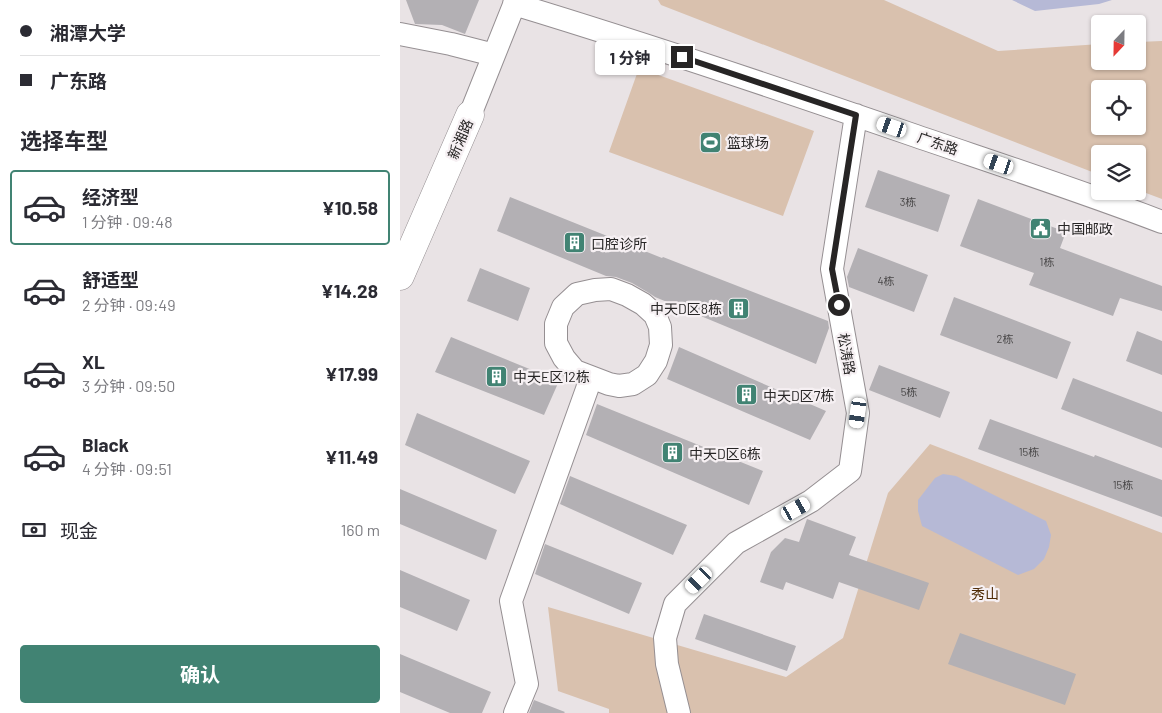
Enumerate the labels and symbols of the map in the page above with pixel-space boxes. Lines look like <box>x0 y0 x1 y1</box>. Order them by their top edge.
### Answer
north arrow <box>1091 15 1146 70</box>
callout: 1 分钟 <box>594 40 664 74</box>
route end <box>671 46 693 68</box>
car <box>875 115 908 139</box>
street label: 新湘路 <box>444 116 476 162</box>
street label: 广东路 <box>915 128 961 158</box>
sports icon: 篮球场 <box>699 130 723 154</box>
place label: 篮球场 <box>727 134 769 151</box>
car <box>982 152 1015 176</box>
house number: 3栋 <box>900 195 916 208</box>
public building icon: 中国邮政 <box>1029 216 1053 240</box>
place label: 中国邮政 <box>1057 220 1113 237</box>
building icon: 口腔诊所 <box>563 231 587 255</box>
place label: 口腔诊所 <box>591 235 647 252</box>
house number: 1栋 <box>1040 255 1054 268</box>
house number: 4栋 <box>877 274 895 287</box>
route start <box>828 294 850 316</box>
building icon: 中天D区8栋 <box>726 296 750 320</box>
place label: 中天D区8栋 <box>650 300 722 317</box>
street label: 松涛路 <box>835 332 859 376</box>
house number: 2栋 <box>997 332 1013 345</box>
building icon: 中天E区12栋 <box>485 364 509 388</box>
place label: 中天E区12栋 <box>513 368 590 385</box>
building icon: 中天D区7栋 <box>735 383 759 407</box>
house number: 5栋 <box>901 385 917 398</box>
place label: 中天D区7栋 <box>763 387 834 404</box>
car <box>848 397 867 429</box>
building icon: 中天D区6栋 <box>661 441 685 465</box>
place label: 中天D区6栋 <box>689 445 761 462</box>
house number: 15栋 <box>1019 445 1039 458</box>
house number: 15栋 <box>1113 478 1133 491</box>
car <box>779 495 812 523</box>
car <box>683 564 714 596</box>
park label: 秀山 <box>971 585 999 602</box>

